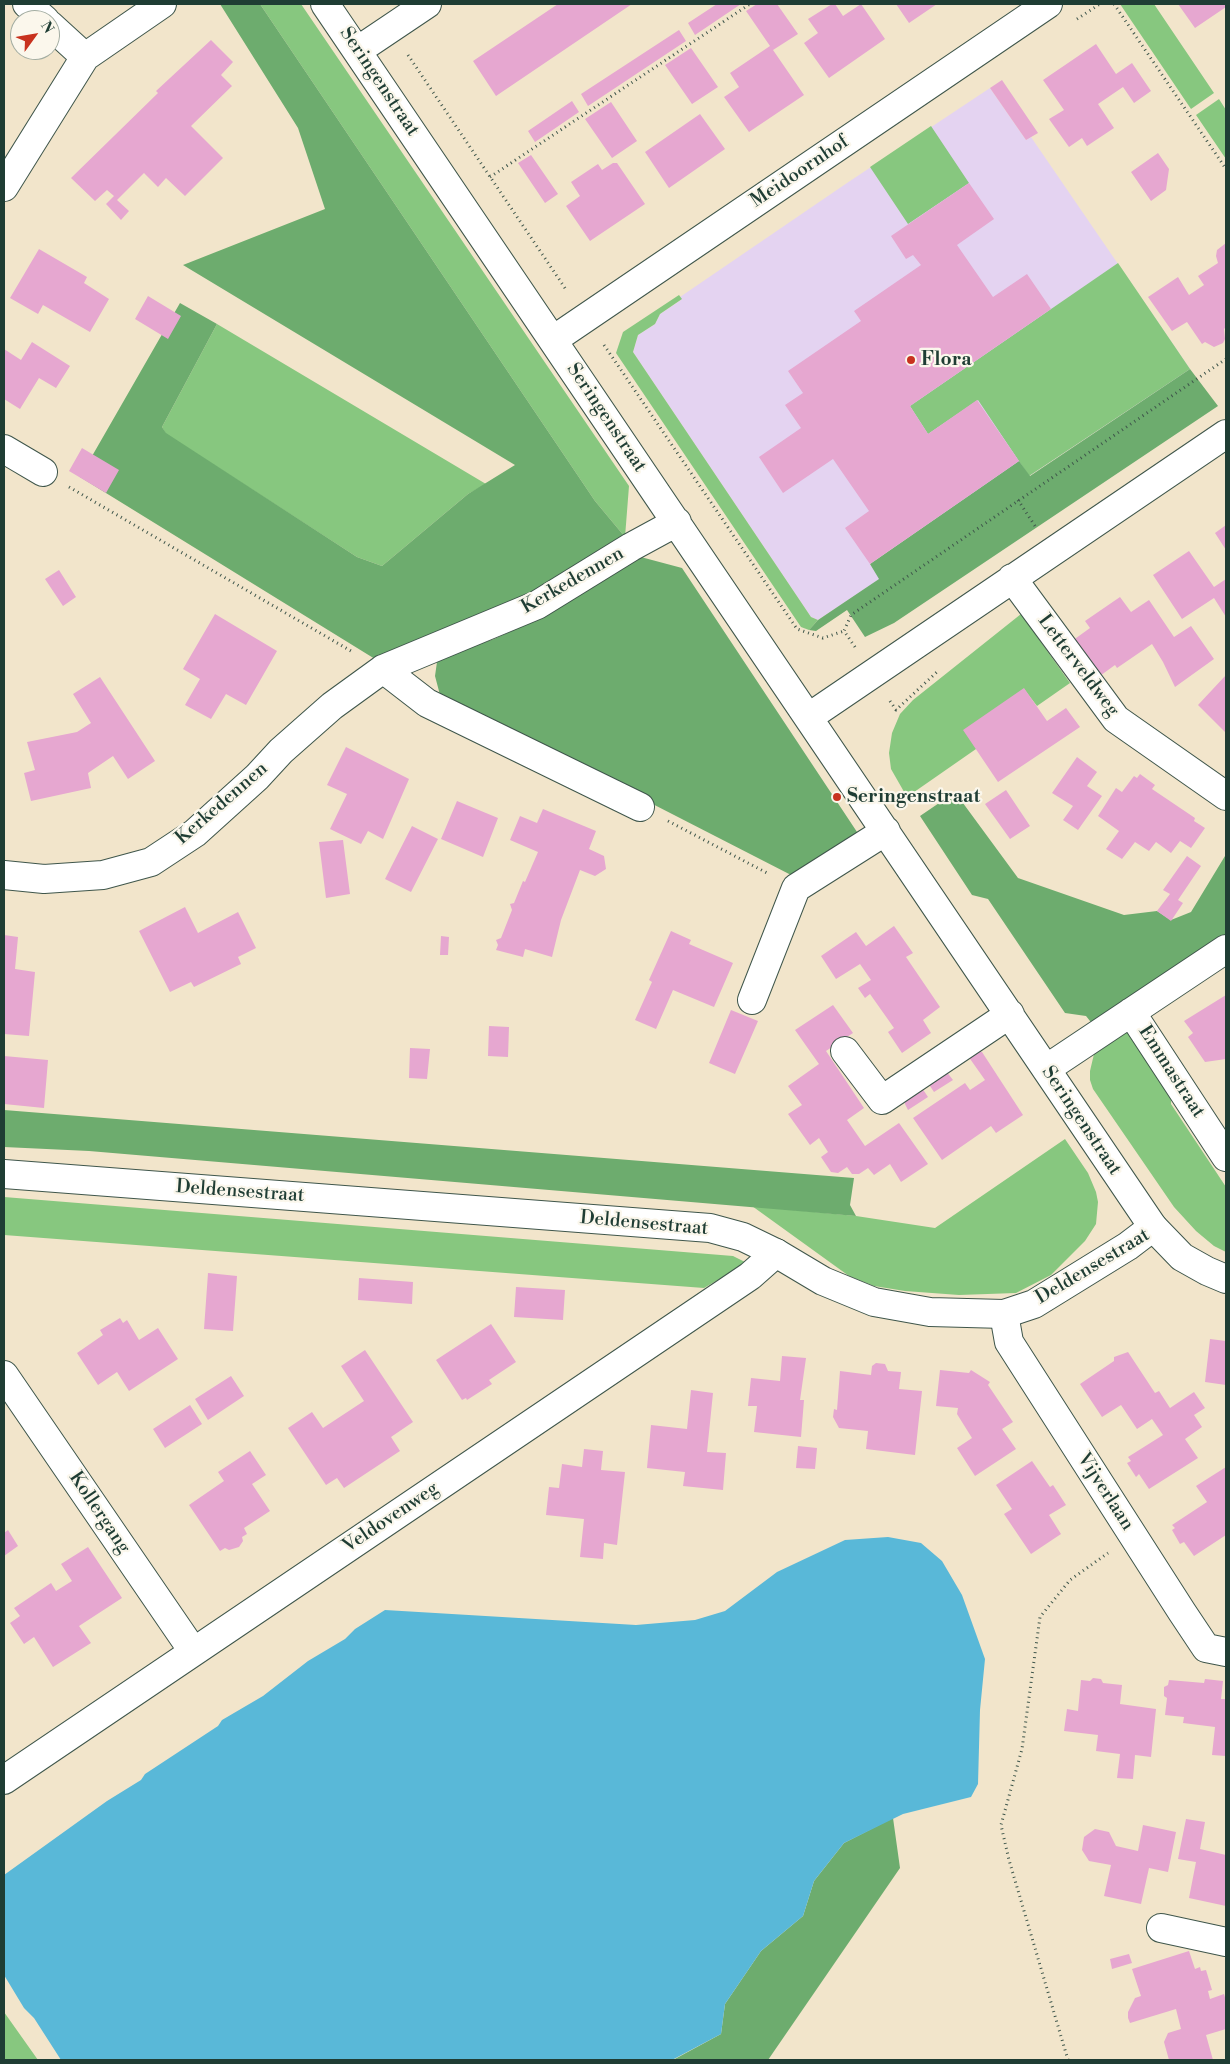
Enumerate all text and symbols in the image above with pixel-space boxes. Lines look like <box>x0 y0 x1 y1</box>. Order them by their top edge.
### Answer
north arrow <box>10 10 60 60</box>
text: N <box>36 18 57 37</box>
street label: Seringenstraat <box>334 23 424 141</box>
street label: Meidoornhof <box>747 131 853 213</box>
place label: Flora <box>921 349 972 371</box>
marker: Flora <box>905 354 917 366</box>
street label: Seringenstraat <box>561 359 651 477</box>
street label: Kerkedennen <box>518 542 628 620</box>
street label: Letterveldweg <box>1032 610 1124 722</box>
street label: Kerkedennen <box>171 758 273 850</box>
place label: Seringenstraat <box>847 786 980 808</box>
marker: Seringenstraat <box>831 791 843 803</box>
street label: Emmastraat <box>1133 1022 1209 1122</box>
street label: Seringenstraat <box>1036 1062 1126 1180</box>
street label: Deldensestraat <box>175 1176 305 1208</box>
street label: Deldensestraat <box>579 1207 709 1241</box>
street label: Deldensestraat <box>1032 1224 1154 1310</box>
street label: Vijverlaan <box>1072 1449 1138 1535</box>
street label: Kollergang <box>63 1468 135 1558</box>
street label: Veldovenweg <box>339 1478 443 1558</box>

